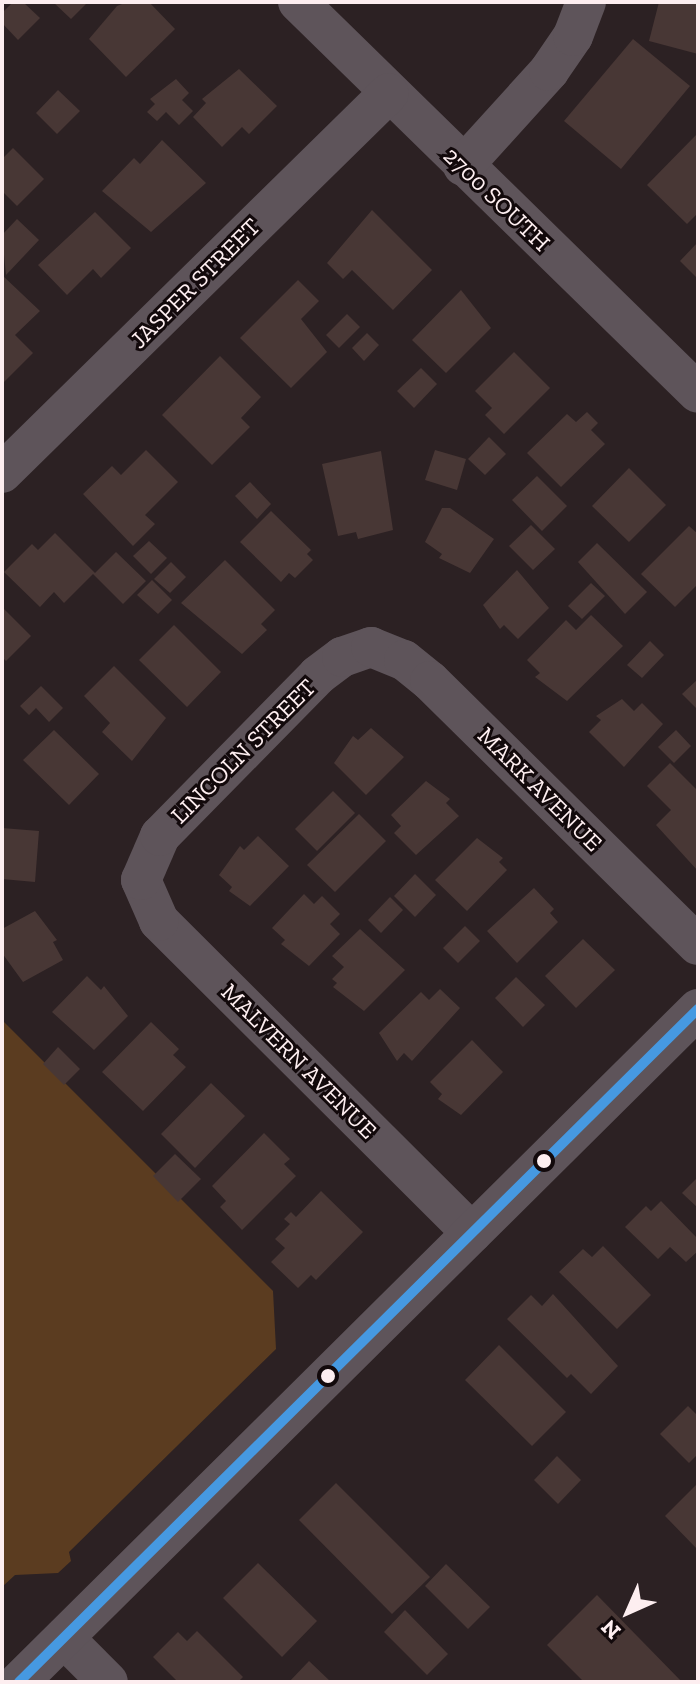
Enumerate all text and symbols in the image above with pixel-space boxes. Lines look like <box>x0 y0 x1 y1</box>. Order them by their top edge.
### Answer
street label: 2700 SOUTH <box>438 141 556 257</box>
street label: JASPER STREET <box>124 212 266 354</box>
street label: LINCOLN STREET <box>165 673 321 829</box>
street label: MARK AVENUE <box>471 720 609 858</box>
street label: MALVERN AVENUE <box>215 977 383 1145</box>
unlabelled marker <box>536 1153 552 1169</box>
unlabelled marker <box>320 1368 336 1384</box>
north arrow <box>588 1572 668 1652</box>
text: N <box>595 1614 626 1645</box>

